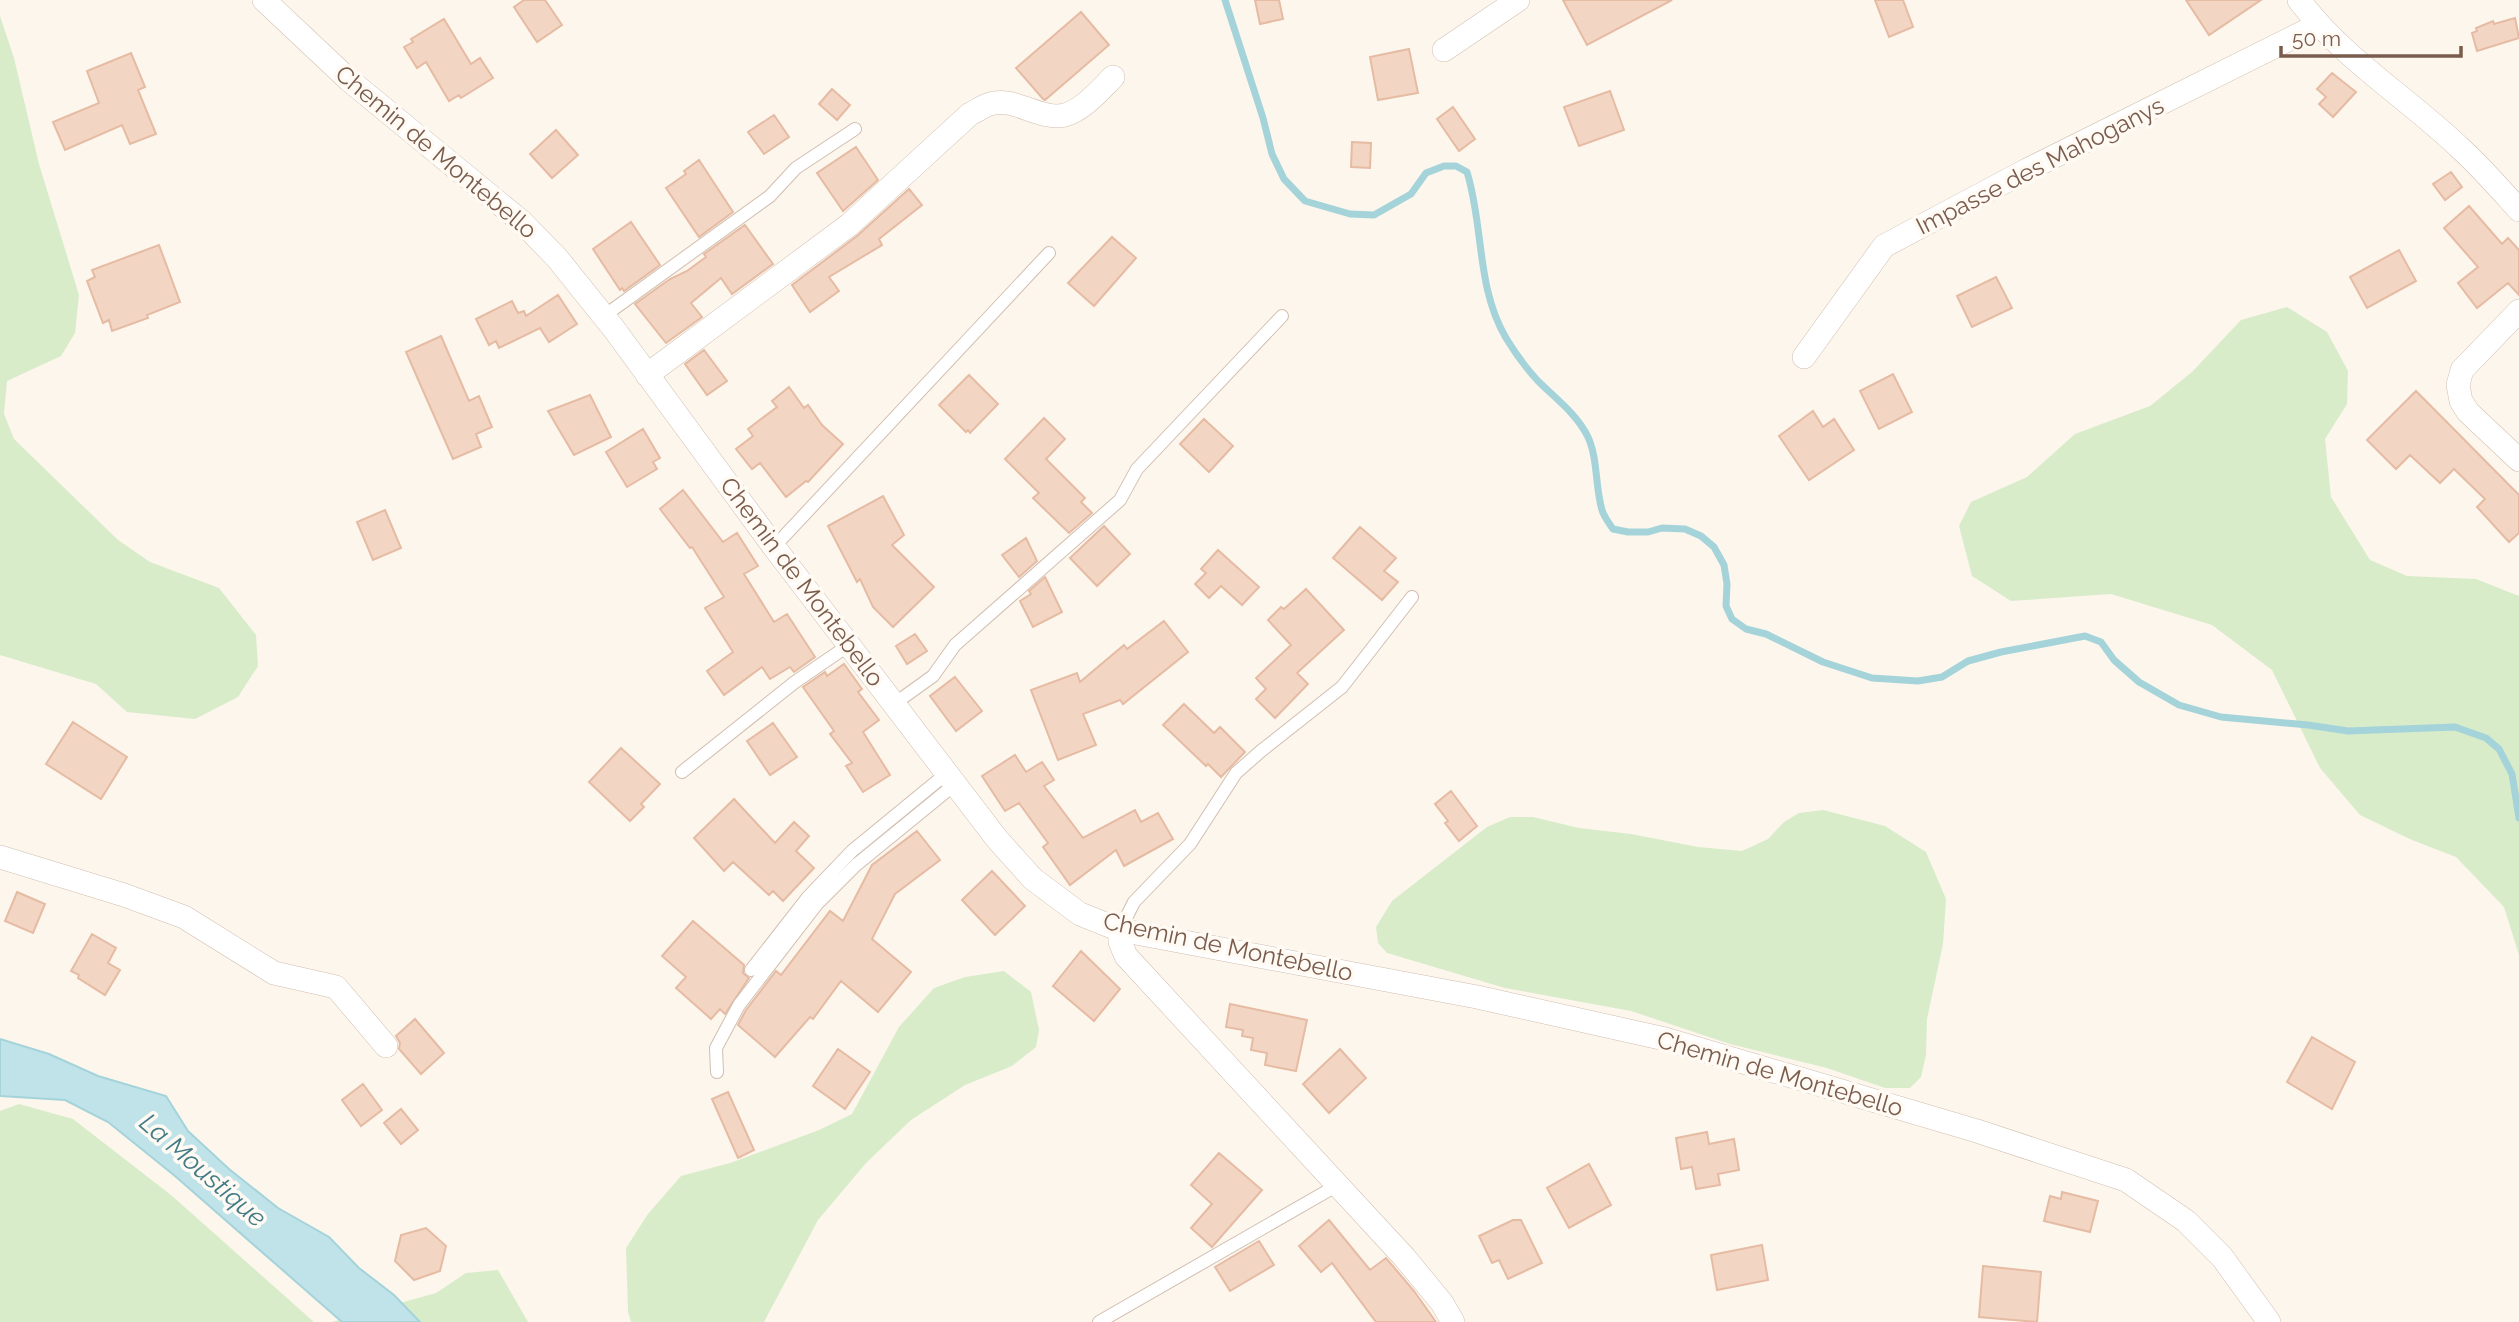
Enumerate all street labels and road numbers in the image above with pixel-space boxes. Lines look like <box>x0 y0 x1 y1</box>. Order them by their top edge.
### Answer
street label: Chemin de Montebello <box>330 59 543 244</box>
street label: Impasse des Mahoganys <box>1911 90 2169 241</box>
street label: Chemin de Montebello <box>714 471 890 692</box>
street label: Chemin de Montebello <box>1101 906 1355 987</box>
street label: Chemin de Montebello <box>1654 1025 1906 1122</box>

